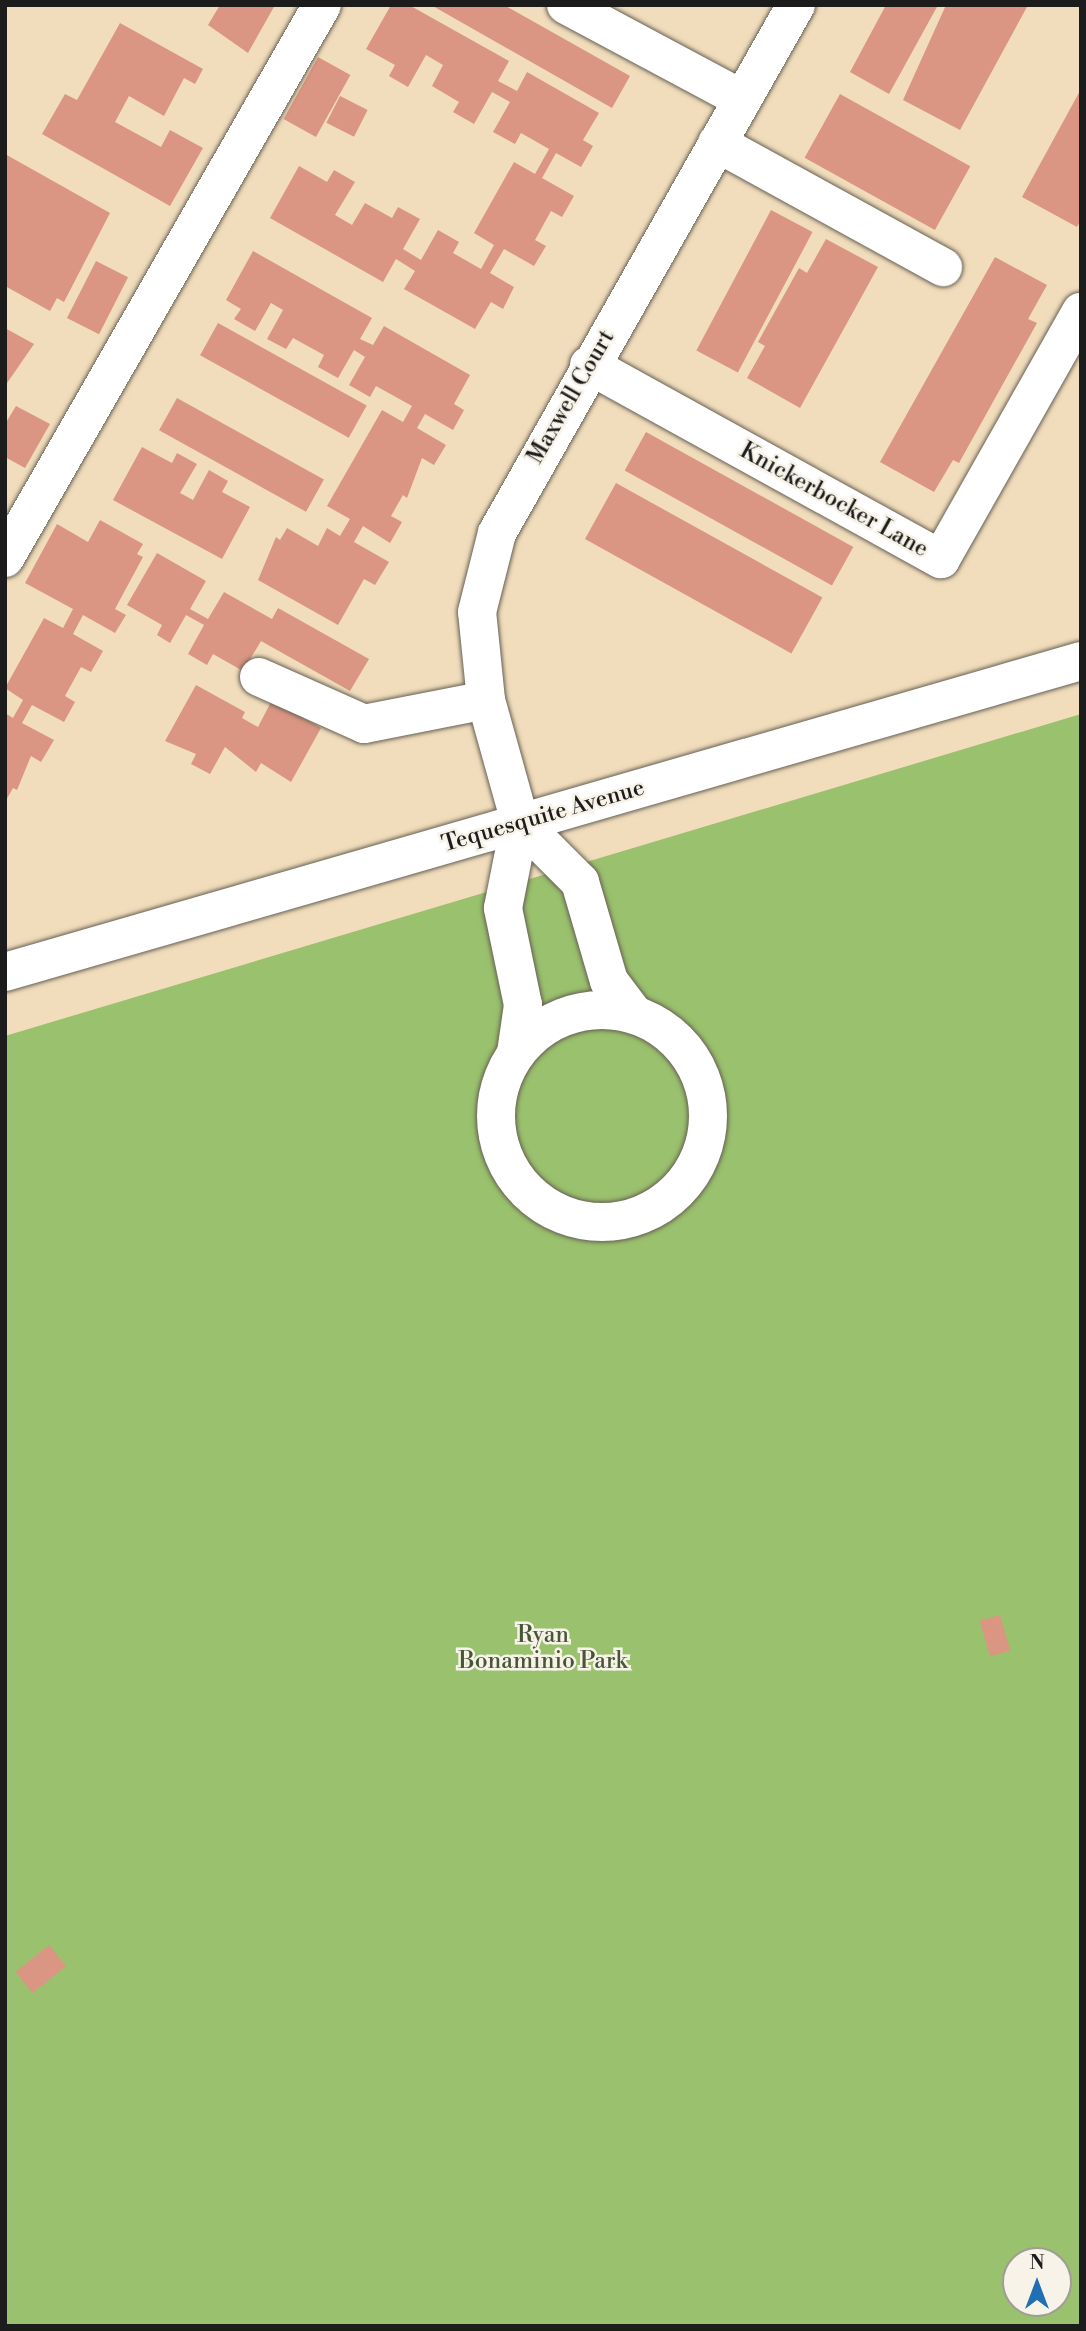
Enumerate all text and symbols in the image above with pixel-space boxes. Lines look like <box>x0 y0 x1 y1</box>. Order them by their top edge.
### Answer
street label: Maxwell Court <box>522 325 620 469</box>
street label: Knickerbocker Lane <box>735 437 933 563</box>
street label: Tequesquite Avenue <box>439 774 647 858</box>
park label: Ryan Bonaminio Park <box>459 1621 627 1675</box>
north arrow <box>1002 2247 1072 2317</box>
text: N <box>1029 2251 1045 2275</box>

